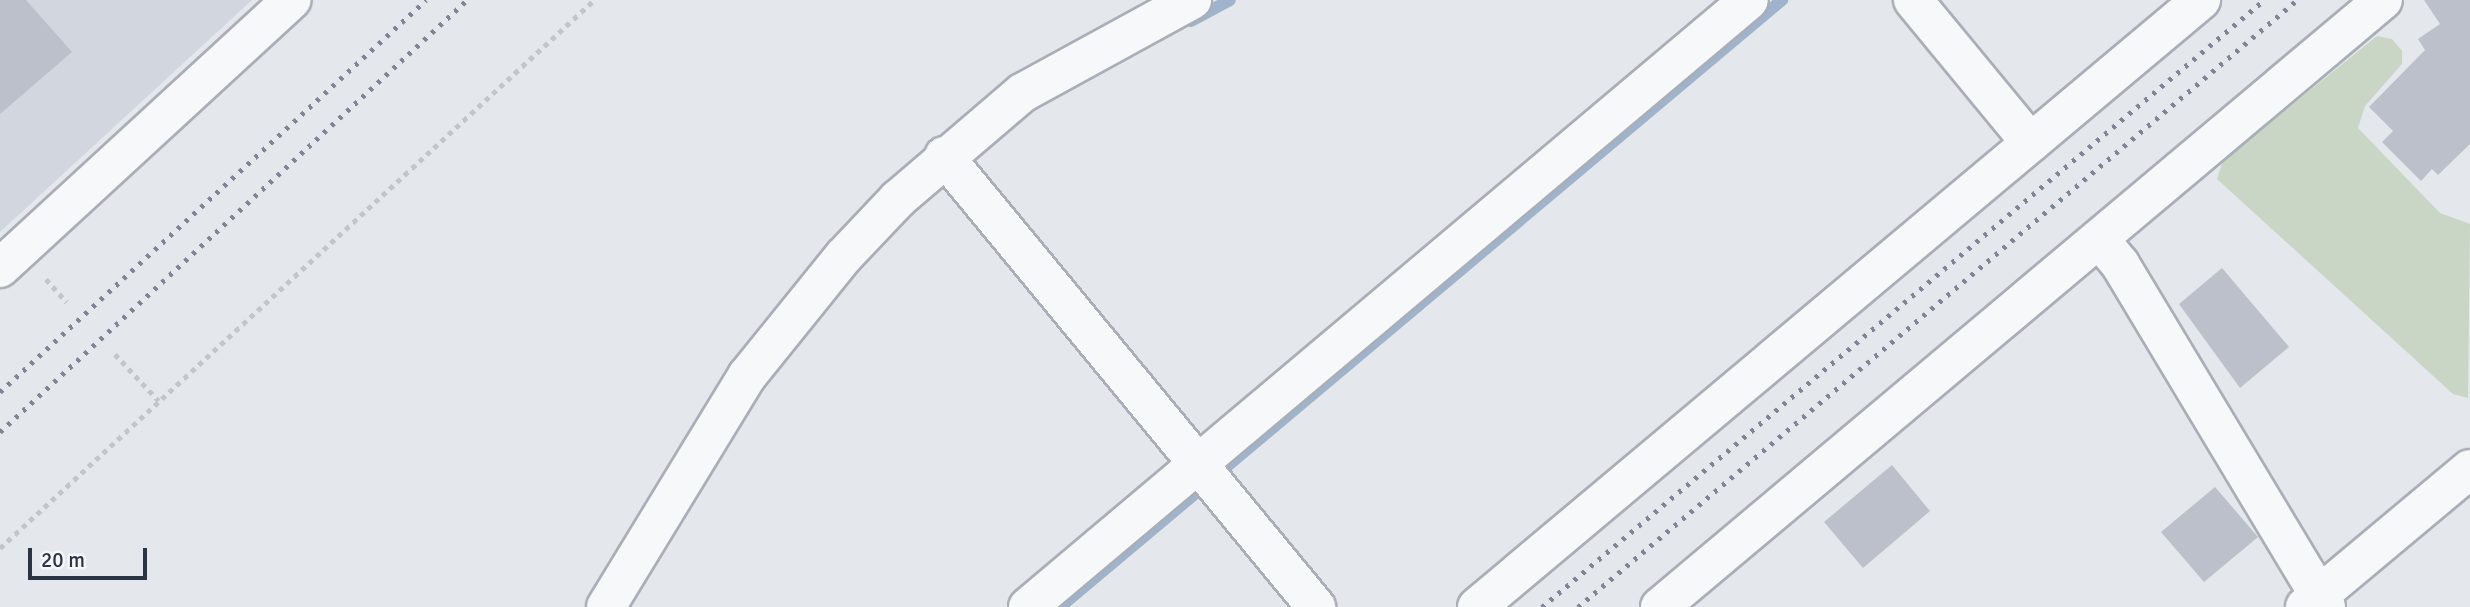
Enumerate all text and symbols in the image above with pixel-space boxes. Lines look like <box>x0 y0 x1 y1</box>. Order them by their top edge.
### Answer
scale bar <box>32 534 150 578</box>
text: 20 m <box>41 547 85 573</box>

